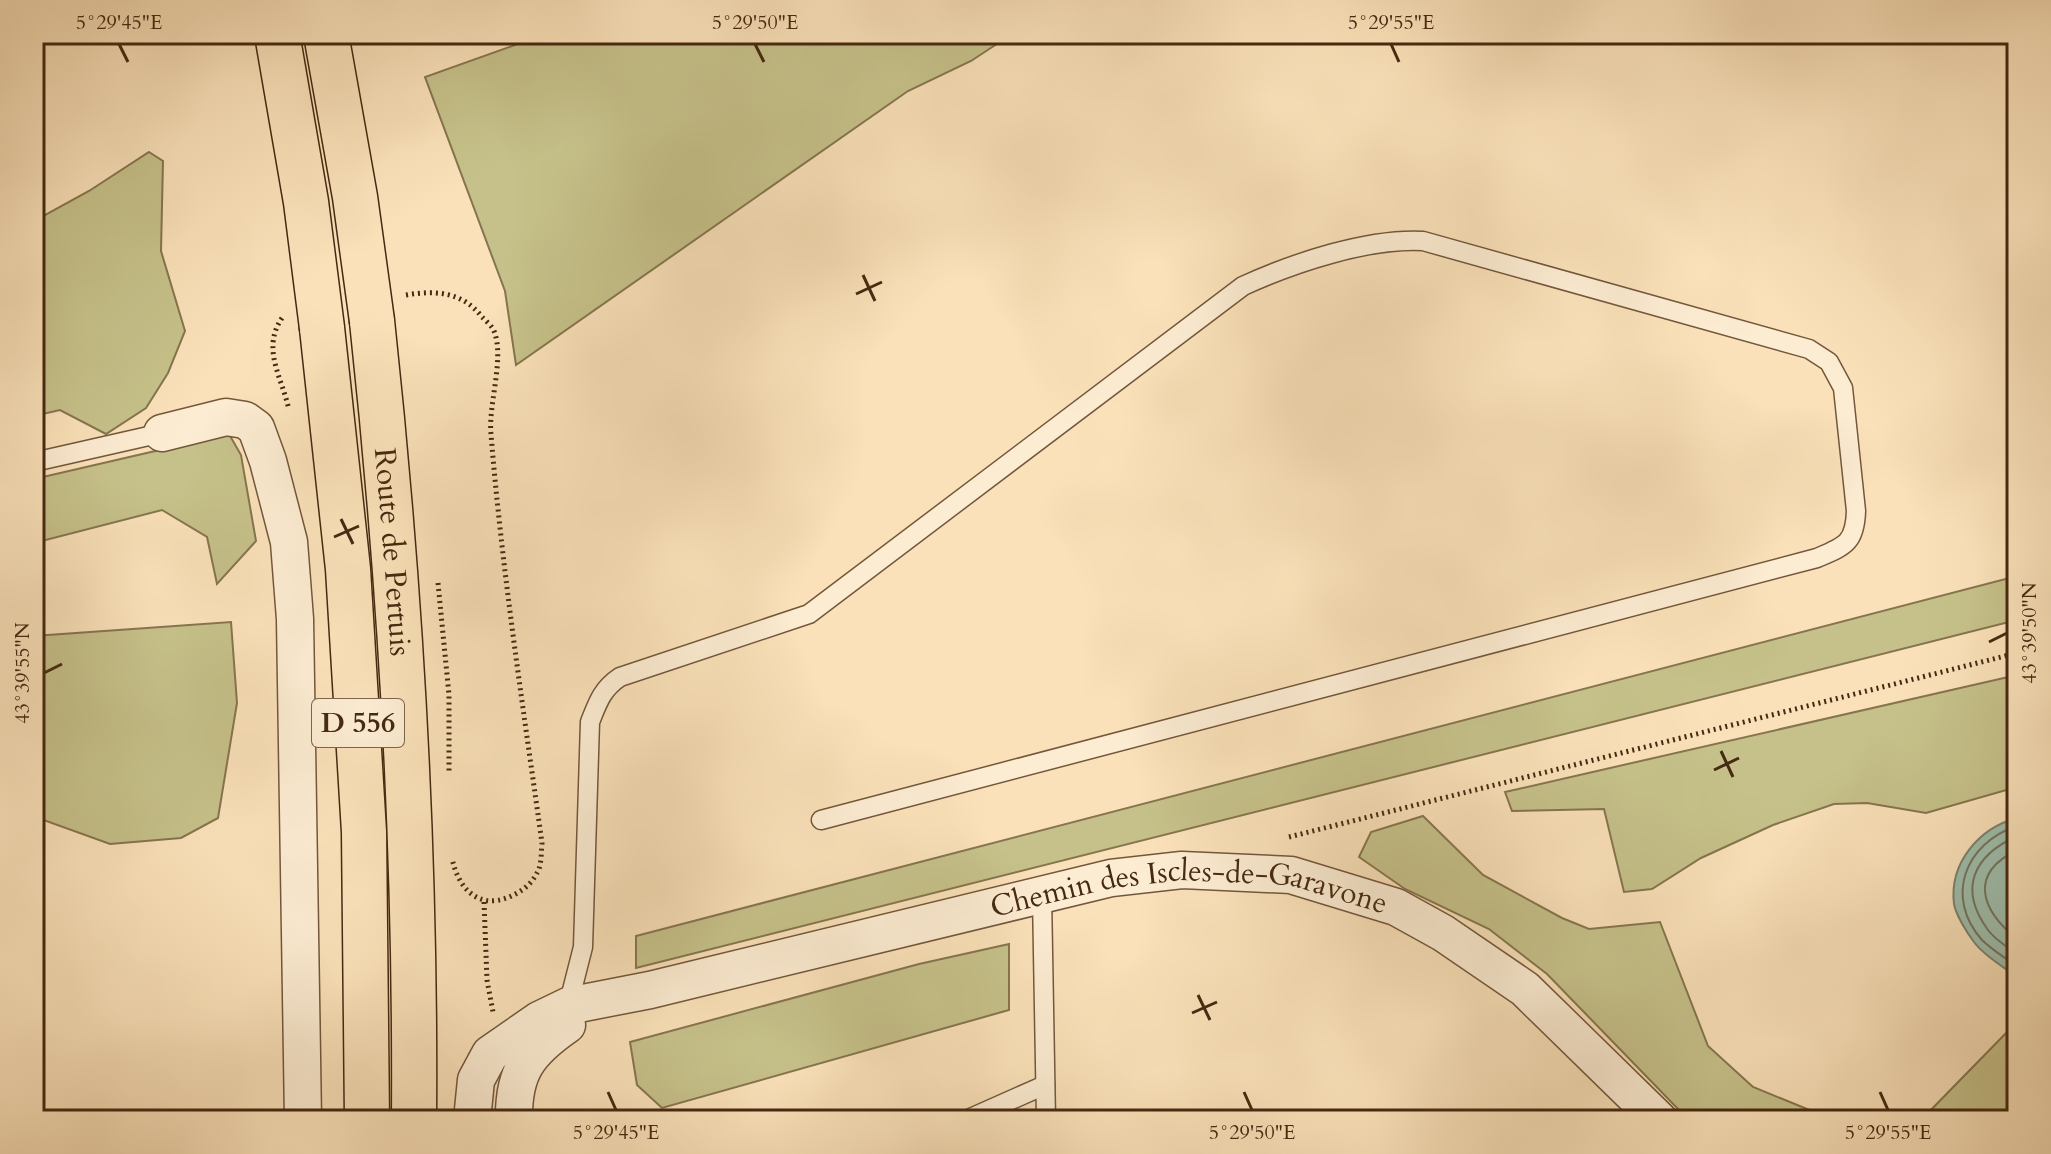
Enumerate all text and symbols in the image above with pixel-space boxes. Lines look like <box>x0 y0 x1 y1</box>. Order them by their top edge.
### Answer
text: 5°29'45"E <box>76 9 162 36</box>
text: 5°29'50"E <box>712 9 798 36</box>
text: 5°29'55"E <box>1348 9 1434 36</box>
street label: Route de Pertuis <box>364 446 421 658</box>
text: 43°39'50"N <box>2016 582 2043 684</box>
text: 43°39'55"N <box>9 622 36 724</box>
road number: D 556 <box>312 699 404 747</box>
text: Chemin des Iscles-de-Garavone <box>986 849 1393 927</box>
street label: Chemin des Iscles-de-Garavone <box>986 893 1390 929</box>
text: 5°29'45"E <box>573 1119 659 1146</box>
text: 5°29'50"E <box>1209 1119 1295 1146</box>
text: 5°29'55"E <box>1845 1119 1931 1146</box>

